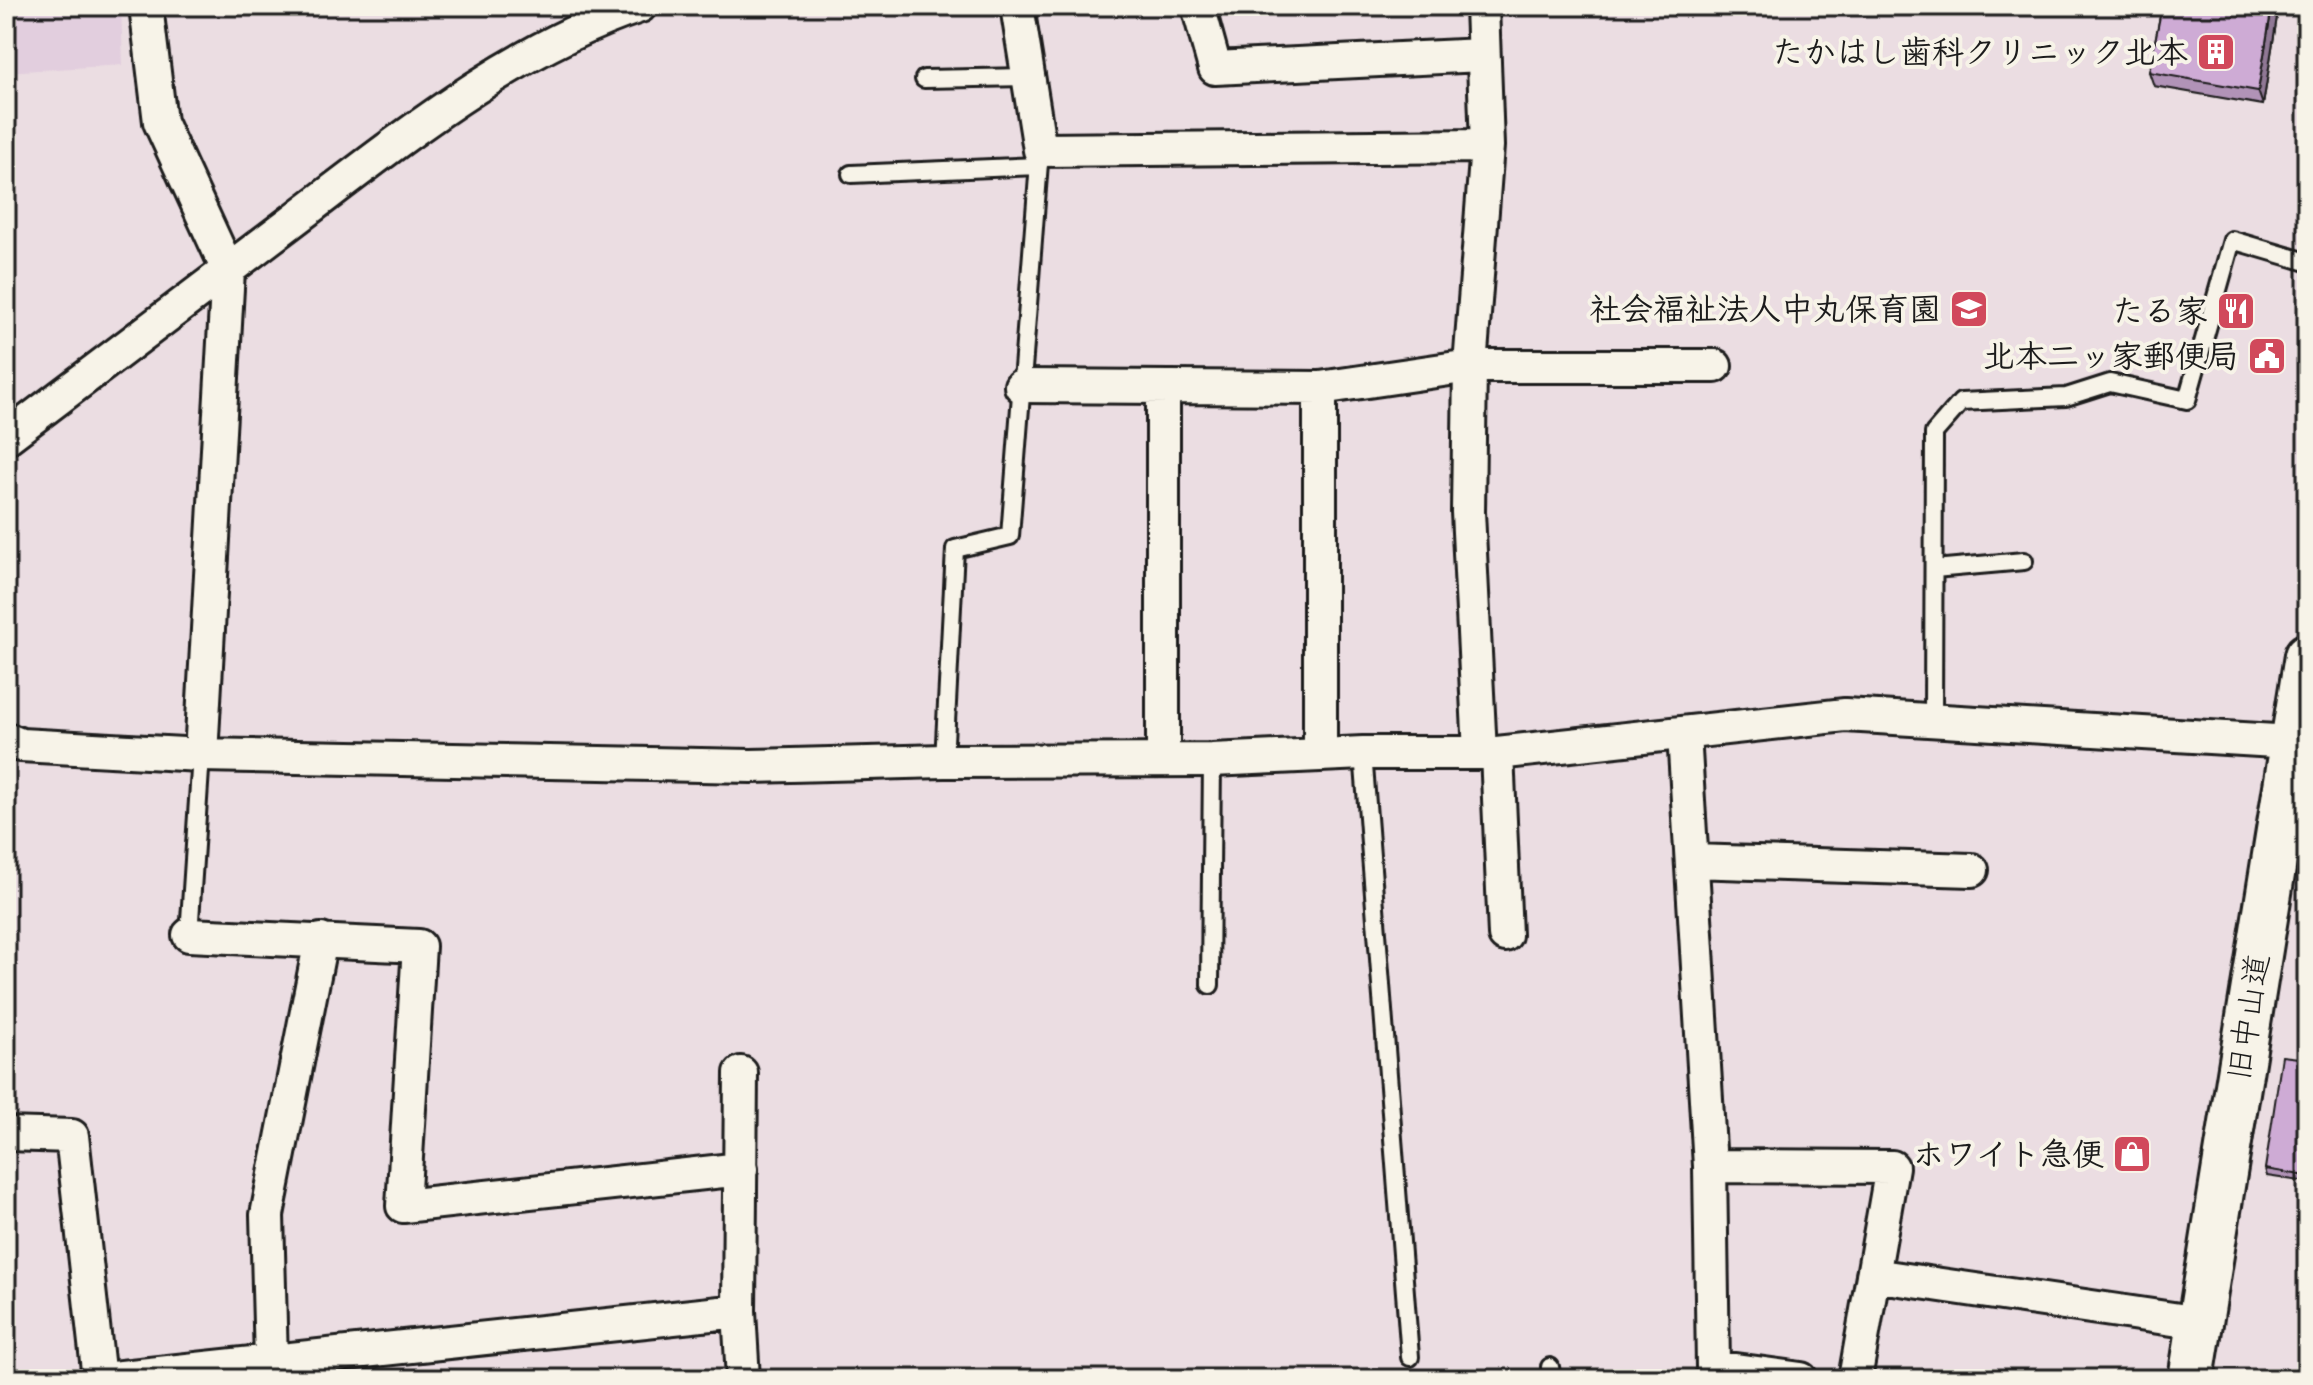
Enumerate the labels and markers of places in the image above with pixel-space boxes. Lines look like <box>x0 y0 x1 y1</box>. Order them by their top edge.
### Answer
building icon: たかはし歯科クリニック北本 <box>2195 31 2237 73</box>
place label: たかはし歯科クリニック北本 <box>1772 32 2188 73</box>
school or university icon: 社会福祉法人中丸保育園 <box>1948 288 1990 330</box>
place label: 社会福祉法人中丸保育園 <box>1589 289 1941 330</box>
restaurant icon: たる家 <box>2215 290 2257 332</box>
place label: たる家 <box>2112 291 2208 332</box>
public building icon: 北本二ッ家郵便局 <box>2246 335 2288 377</box>
place label: 北本二ッ家郵便局 <box>1983 336 2239 377</box>
shop icon: ホワイト急便 <box>2111 1133 2153 1175</box>
place label: ホワイト急便 <box>1913 1134 2104 1175</box>

